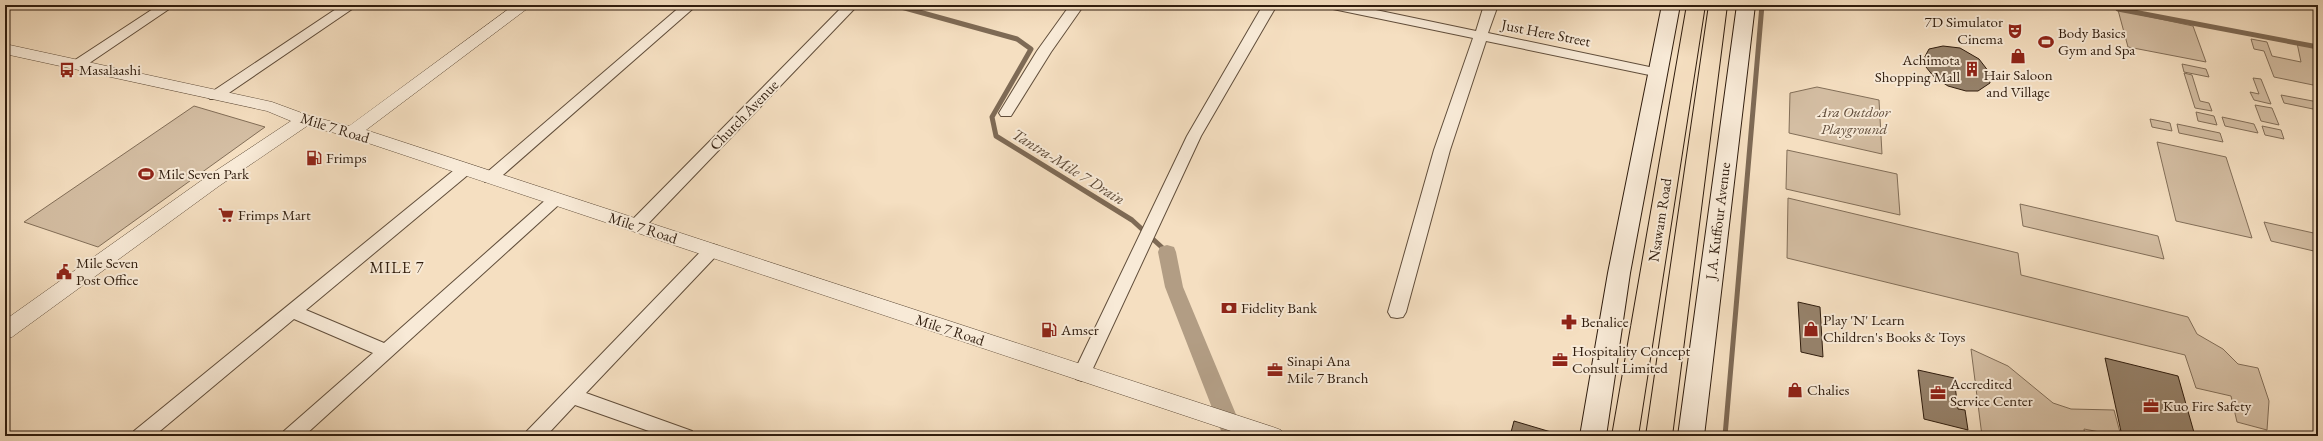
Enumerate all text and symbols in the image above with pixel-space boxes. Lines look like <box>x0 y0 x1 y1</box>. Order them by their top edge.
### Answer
place label: 7D Simulator Cinema <box>1925 12 2003 48</box>
street label: Just Here Street <box>1498 14 1593 51</box>
theatre icon: 7D Simulator Cinema <box>2006 22 2024 40</box>
place label: Body Basics Gym and Spa <box>2058 23 2135 59</box>
sports icon: Body Basics Gym and Spa <box>2037 33 2055 51</box>
shop icon: Hair Saloon and Village <box>2009 47 2027 65</box>
place label: Achimota Shopping Mall <box>1875 50 1960 86</box>
place label: Masalaashi <box>79 60 141 79</box>
building icon: Achimota Shopping Mall <box>1963 60 1981 78</box>
bus stop icon: Masalaashi <box>58 61 76 79</box>
place label: Hair Saloon and Village <box>1983 65 2053 101</box>
street label: Church Avenue <box>705 75 782 154</box>
park label: Ara Outdoor Playground <box>1817 102 1891 138</box>
street label: Mile 7 Road <box>298 108 372 147</box>
water label: Tantra-Mile 7 Drain <box>1008 123 1129 210</box>
place label: Frimps <box>326 148 367 167</box>
fuel station icon: Frimps <box>305 149 323 167</box>
street label: J.A. Kuffour Avenue <box>1701 161 1734 283</box>
place label: Mile Seven Park <box>158 164 250 183</box>
sports icon: Mile Seven Park <box>137 165 155 183</box>
street label: Nsawam Road <box>1644 176 1676 263</box>
place label: Frimps Mart <box>238 205 311 224</box>
supermarket icon: Frimps Mart <box>217 206 235 224</box>
street label: Mile 7 Road <box>606 207 680 248</box>
place label: Mile Seven Post Office <box>76 253 139 289</box>
district label: MILE 7 <box>369 257 425 278</box>
public building icon: Mile Seven Post Office <box>55 263 73 281</box>
place label: Fidelity Bank <box>1241 298 1318 317</box>
bank icon: Fidelity Bank <box>1220 299 1238 317</box>
street label: Mile 7 Road <box>913 309 987 350</box>
place label: Play 'N' Learn Children's Books & Toys <box>1823 310 1966 346</box>
place label: Benalice <box>1581 312 1629 331</box>
pharmacy icon: Benalice <box>1560 313 1578 331</box>
place label: Amser <box>1060 320 1099 339</box>
shop icon: Play 'N' Learn Children's Books & Toys <box>1802 320 1820 338</box>
fuel station icon: Amser <box>1040 321 1058 339</box>
place label: Hospitality Concept Consult Limited <box>1572 341 1691 377</box>
place label: Sinapi Ana Mile 7 Branch <box>1287 351 1369 387</box>
office icon: Hospitality Concept Consult Limited <box>1551 351 1569 369</box>
office icon: Sinapi Ana Mile 7 Branch <box>1266 361 1284 379</box>
place label: Accredited Service Center <box>1949 374 2033 410</box>
place label: Chalies <box>1807 380 1849 399</box>
shop icon: Chalies <box>1786 381 1804 399</box>
office icon: Accredited Service Center <box>1929 384 1947 402</box>
place label: Kuo Fire Safety <box>2163 396 2252 415</box>
office icon: Kuo Fire Safety <box>2142 397 2160 415</box>

